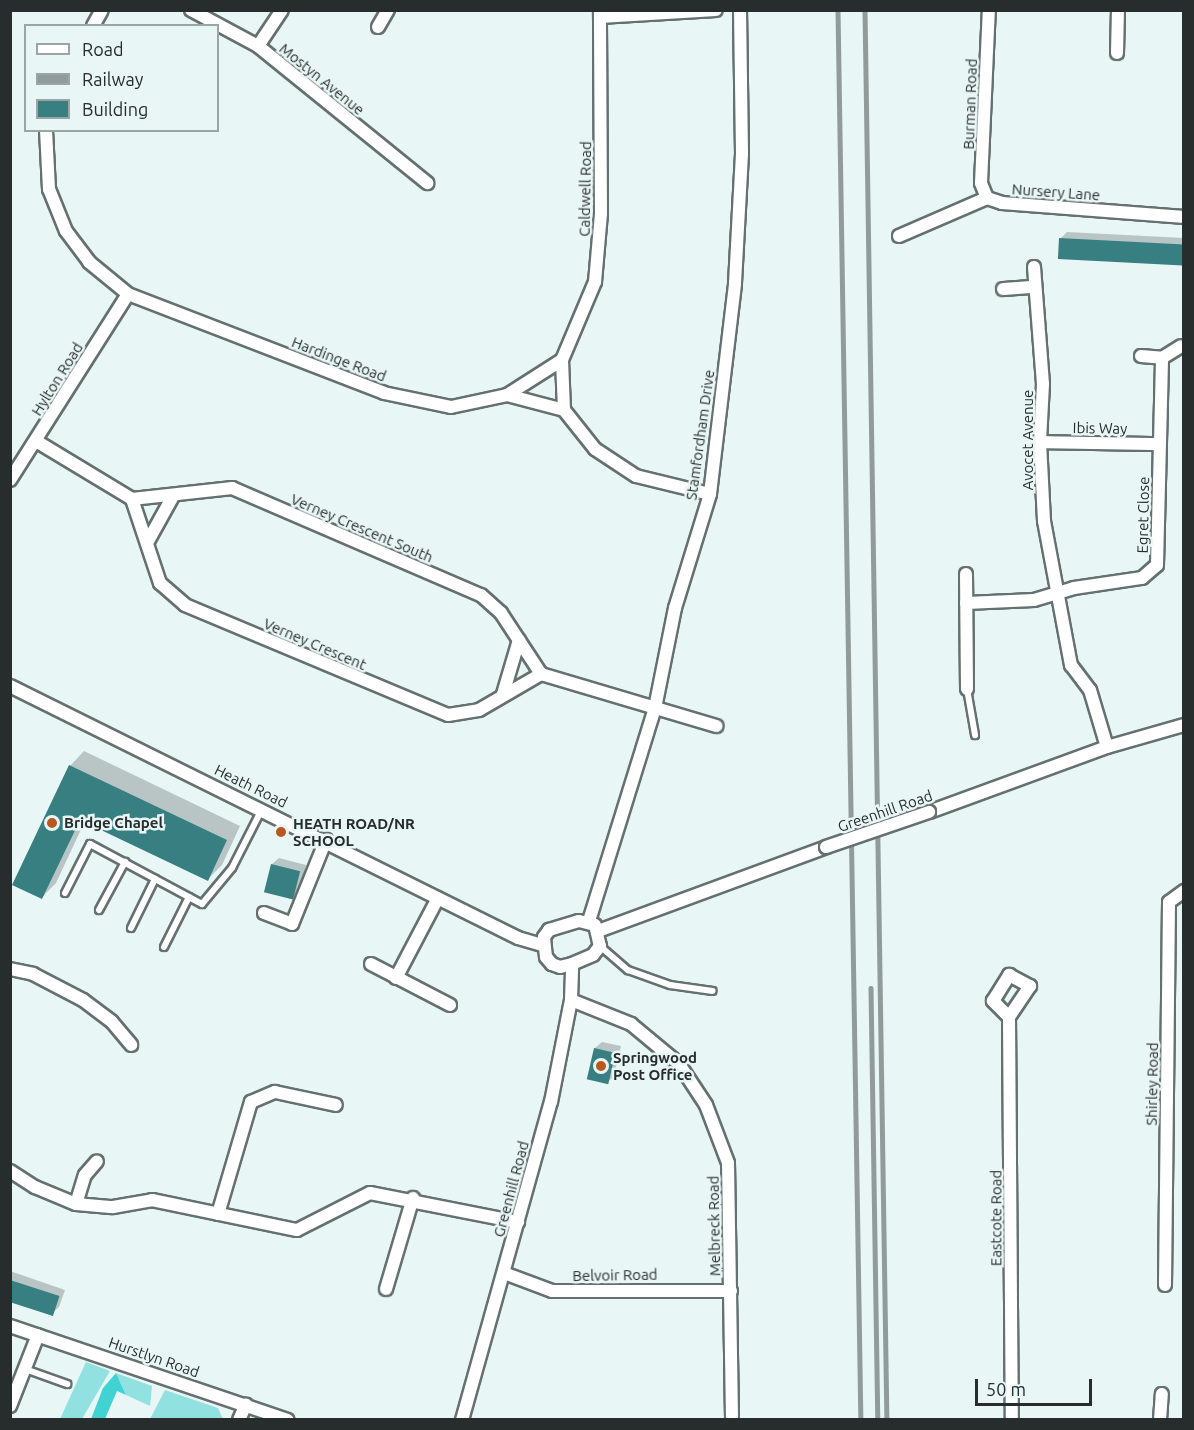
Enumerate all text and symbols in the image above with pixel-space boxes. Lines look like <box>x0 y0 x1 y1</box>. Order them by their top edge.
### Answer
legend <box>24 24 219 132</box>
text: Road <box>82 39 124 59</box>
street label: Mostyn Avenue <box>276 39 368 119</box>
street label: Burman Road <box>959 58 981 150</box>
text: Railway <box>82 69 143 89</box>
text: Building <box>82 99 148 119</box>
street label: Caldwell Road <box>575 141 595 237</box>
street label: Nursery Lane <box>1011 180 1101 204</box>
street label: Hardinge Road <box>289 333 389 385</box>
street label: Hylton Road <box>27 339 87 419</box>
street label: Stamfordham Drive <box>682 369 718 501</box>
street label: Avocet Avenue <box>1019 390 1037 490</box>
street label: Ibis Way <box>1072 419 1128 437</box>
street label: Egret Close <box>1133 476 1153 554</box>
street label: Verney Crescent South <box>288 490 436 566</box>
street label: Verney Crescent <box>261 614 369 674</box>
street label: Heath Road <box>212 761 290 811</box>
street label: Greenhill Road <box>835 786 935 836</box>
place label: Bridge Chapel <box>64 814 163 832</box>
place label: HEATH ROAD/NR SCHOOL <box>293 814 415 849</box>
marker: Bridge Chapel <box>45 816 59 830</box>
marker: HEATH ROAD/NR SCHOOL <box>274 825 288 839</box>
street label: Shirley Road <box>1142 1042 1162 1126</box>
place label: Springwood Post Office <box>613 1048 697 1083</box>
marker: Springwood Post Office <box>594 1059 608 1073</box>
street label: Greenhill Road <box>490 1139 532 1239</box>
street label: Eastcote Road <box>987 1170 1005 1266</box>
street label: Melbreck Road <box>704 1176 724 1276</box>
street label: Belvoir Road <box>572 1265 658 1285</box>
street label: Hurstlyn Road <box>106 1333 202 1381</box>
scale bar <box>978 1367 1095 1405</box>
text: 50 m <box>986 1379 1026 1399</box>

